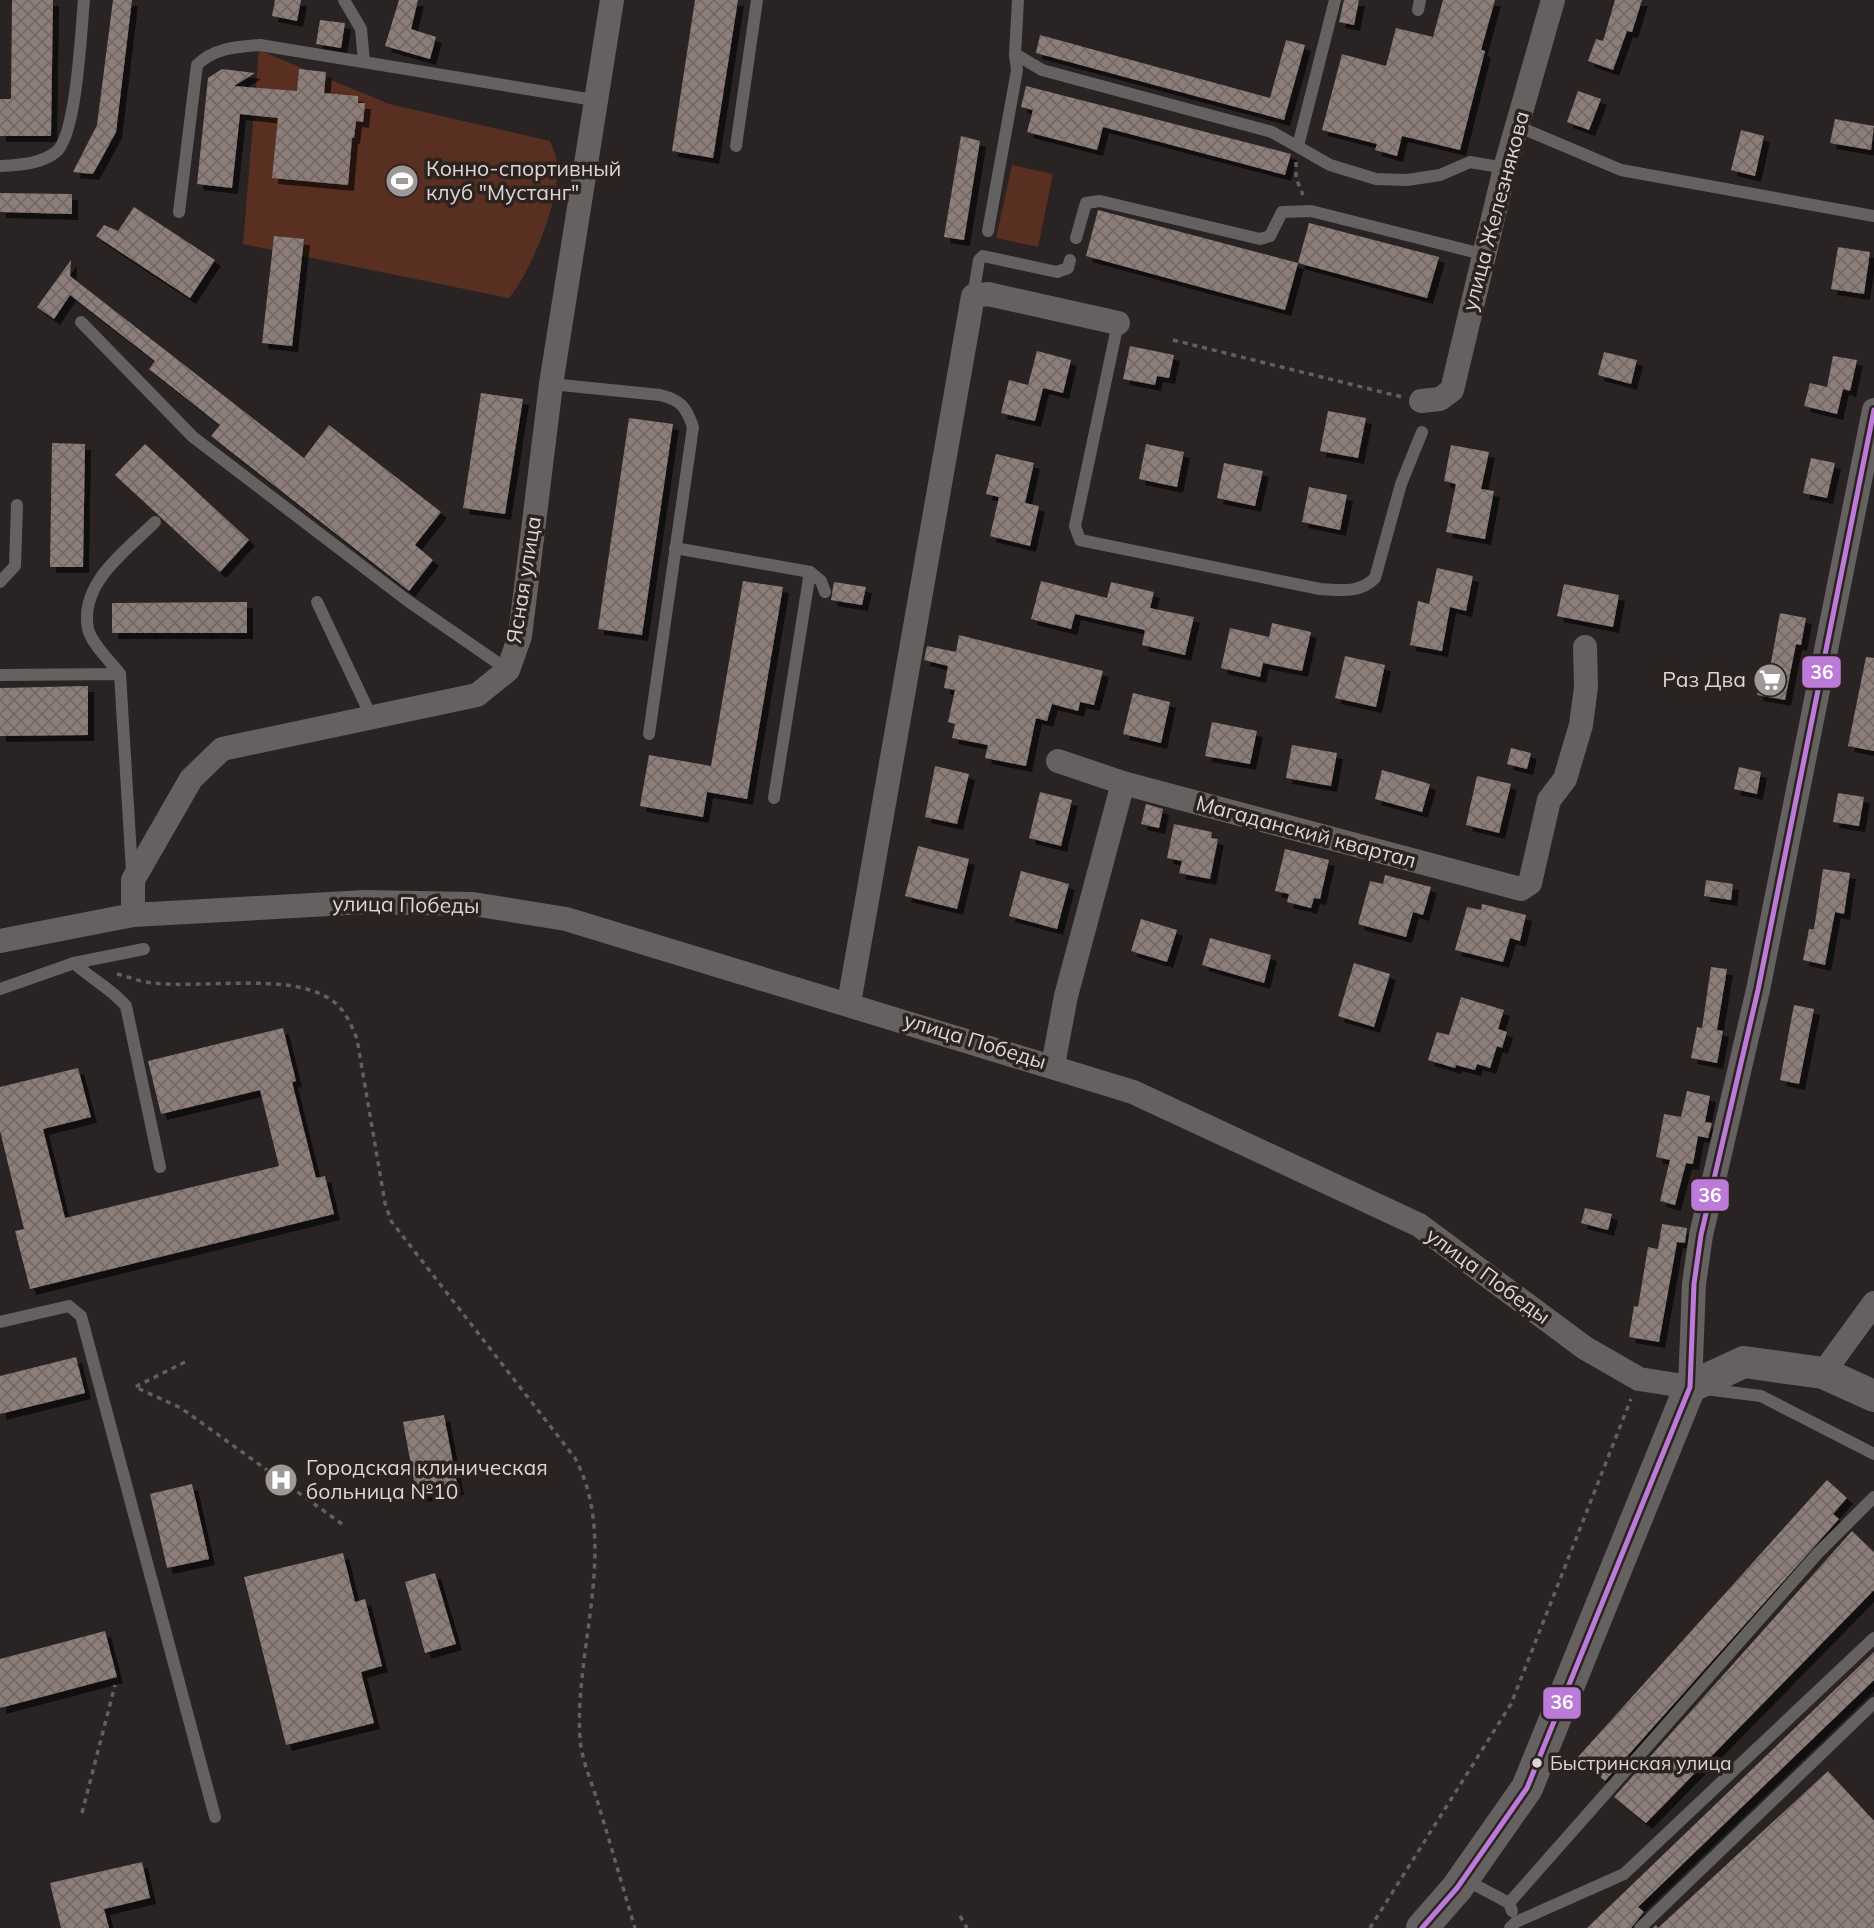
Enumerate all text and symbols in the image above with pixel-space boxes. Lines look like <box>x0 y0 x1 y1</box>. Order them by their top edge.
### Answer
street label: улица Железнякова <box>1456 108 1534 314</box>
place label: Конно-спортивный клуб "Мустанг" <box>426 155 621 205</box>
sports icon: Конно-спортивный клуб "Мустанг" <box>383 162 421 200</box>
street label: Ясная улица <box>500 514 546 645</box>
line badge: 36 <box>1801 655 1842 689</box>
text: 36 <box>1811 660 1833 684</box>
supermarket icon: Раз Два <box>1751 661 1789 699</box>
place label: Раз Два <box>1662 666 1746 692</box>
street label: Магаданский квартал <box>1193 789 1419 873</box>
street label: улица Победы <box>332 890 480 918</box>
street label: улица Победы <box>901 1006 1049 1074</box>
line badge: 36 <box>1690 1178 1730 1212</box>
text: 36 <box>1699 1183 1721 1207</box>
street label: улица Победы <box>1421 1221 1556 1329</box>
place label: Городская клиническая больница №10 <box>306 1454 548 1504</box>
hospital icon: Городская клиническая больница №10 <box>262 1461 300 1499</box>
line badge: 36 <box>1542 1686 1582 1720</box>
text: 36 <box>1551 1690 1573 1714</box>
place label: Быстринская улица <box>1550 1751 1732 1775</box>
marker: Быстринская улица <box>1530 1756 1544 1770</box>

